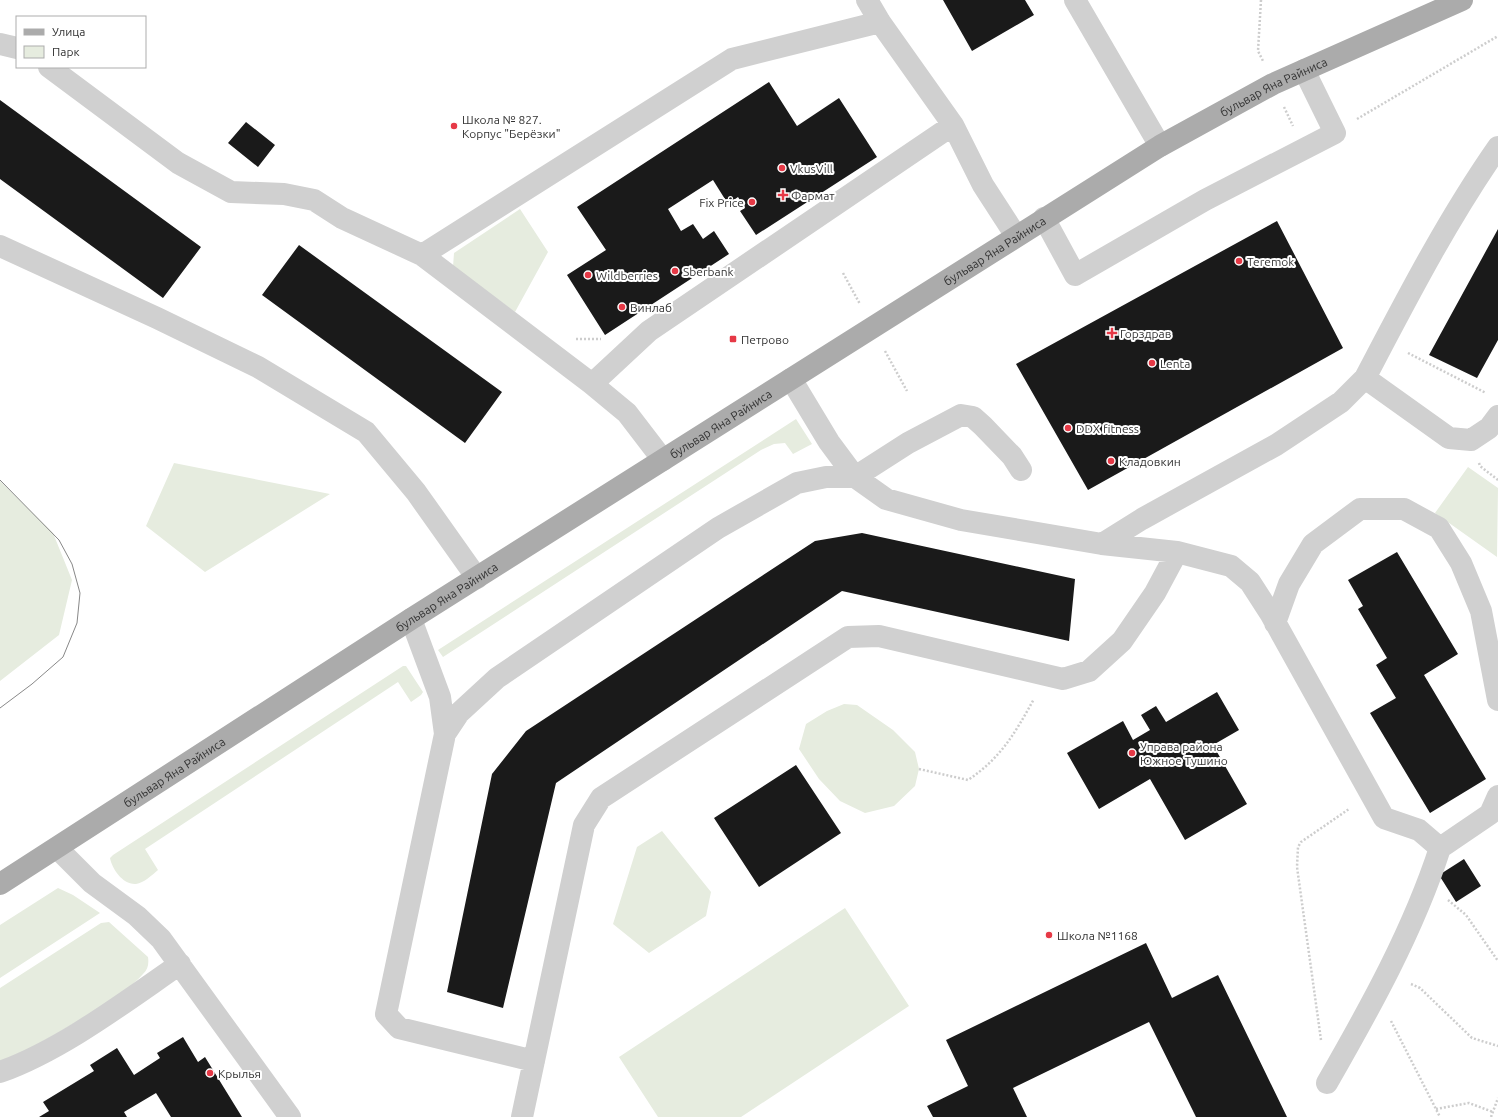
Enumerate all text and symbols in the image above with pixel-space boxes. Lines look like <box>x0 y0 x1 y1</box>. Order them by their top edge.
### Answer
legend <box>16 16 146 68</box>
text: Улица <box>52 25 85 38</box>
text: Парк <box>52 45 80 58</box>
street label: бульвар Яна Райниса <box>1217 54 1329 118</box>
place label: Школа № 827. Корпус "Берёзки" <box>462 113 561 140</box>
marker: Школа № 827. Корпус "Берёзки" <box>449 121 459 131</box>
place label: VkusVill <box>790 162 833 175</box>
marker: VkusVill <box>777 163 787 173</box>
place label: Фармат <box>791 189 835 202</box>
marker: Фармат <box>778 190 788 200</box>
place label: Fix Price <box>699 196 744 209</box>
marker: Fix Price <box>747 197 757 207</box>
street label: бульвар Яна Райниса <box>941 214 1048 288</box>
place label: Teremok <box>1247 255 1294 268</box>
marker: Teremok <box>1234 256 1244 266</box>
place label: Sberbank <box>683 265 734 278</box>
marker: Sberbank <box>670 266 680 276</box>
place label: Wildberries <box>596 269 658 282</box>
marker: Wildberries <box>583 270 593 280</box>
place label: Винлаб <box>630 301 672 314</box>
marker: Винлаб <box>617 302 627 312</box>
place label: Горздрав <box>1120 327 1171 340</box>
marker: Горздрав <box>1107 328 1117 338</box>
place label: Петрово <box>741 333 789 346</box>
marker: Петрово <box>728 334 738 344</box>
place label: Lenta <box>1160 357 1190 370</box>
marker: Lenta <box>1147 358 1157 368</box>
street label: бульвар Яна Райниса <box>667 387 774 461</box>
place label: DDX fitness <box>1076 422 1139 435</box>
marker: DDX fitness <box>1063 423 1073 433</box>
place label: Кладовкин <box>1119 455 1181 468</box>
marker: Кладовкин <box>1106 456 1116 466</box>
street label: бульвар Яна Райниса <box>393 560 500 634</box>
street label: бульвар Яна Райниса <box>121 734 227 809</box>
place label: Управа района Южное Тушино <box>1140 740 1228 767</box>
marker: Управа района Южное Тушино <box>1127 748 1137 758</box>
place label: Школа №1168 <box>1057 929 1138 942</box>
marker: Школа №1168 <box>1044 930 1054 940</box>
place label: Крылья <box>218 1067 261 1080</box>
marker: Крылья <box>205 1068 215 1078</box>

